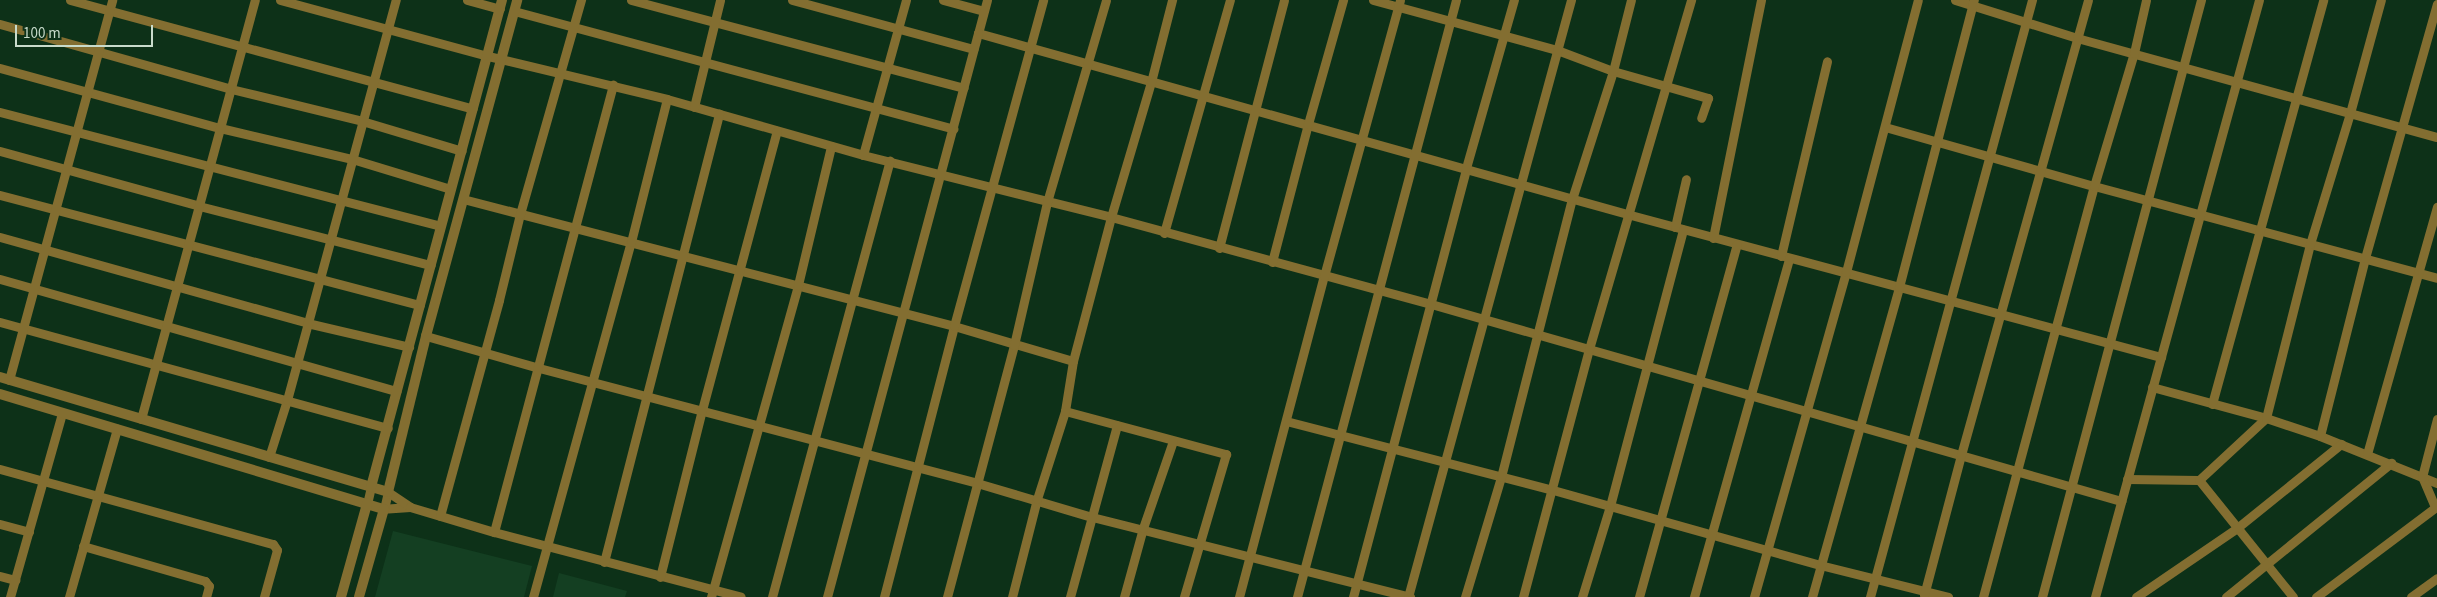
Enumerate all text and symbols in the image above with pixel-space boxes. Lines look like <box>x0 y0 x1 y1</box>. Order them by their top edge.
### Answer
scale bar <box>18 15 155 47</box>
text: 100 m <box>23 23 61 44</box>

